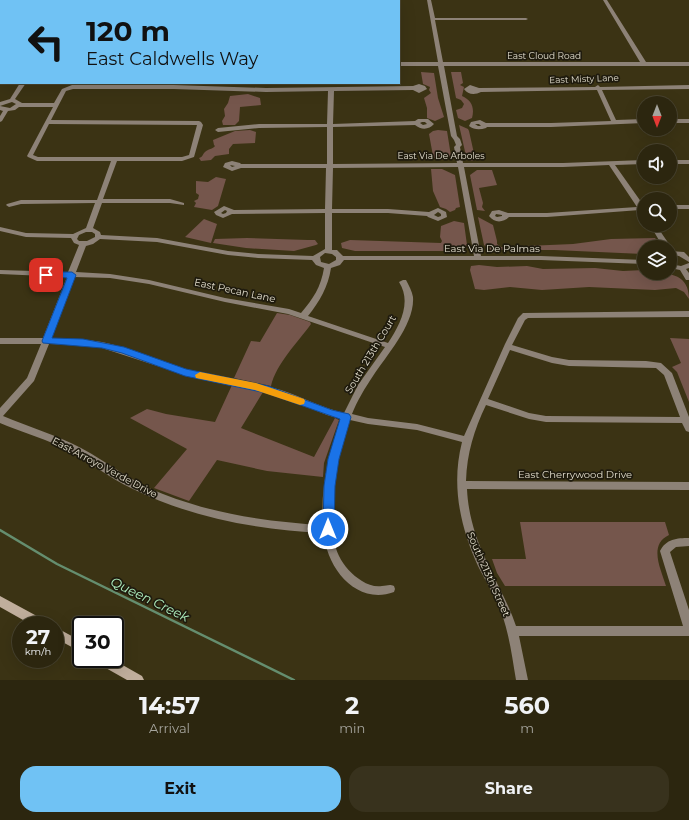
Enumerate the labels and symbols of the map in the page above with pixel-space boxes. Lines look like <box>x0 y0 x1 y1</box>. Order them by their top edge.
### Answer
street label: East Cloud Road <box>507 50 581 61</box>
street label: East Misty Lane <box>549 72 620 85</box>
north arrow <box>637 96 677 136</box>
street label: East Via De Arboles <box>397 150 485 161</box>
street label: East Via De Palmas <box>444 242 540 255</box>
pin <box>29 258 63 292</box>
street label: East Pecan Lane <box>193 276 277 305</box>
street label: South 213th Court <box>342 313 399 396</box>
street label: East Arroyo Verde Drive <box>50 434 160 501</box>
street label: East Cherrywood Drive <box>518 468 632 481</box>
position arrow <box>307 508 349 550</box>
street label: South 213th Street <box>464 530 513 618</box>
water label: Queen Creek <box>108 573 193 625</box>
speed limit sign: 30 <box>72 616 124 668</box>

